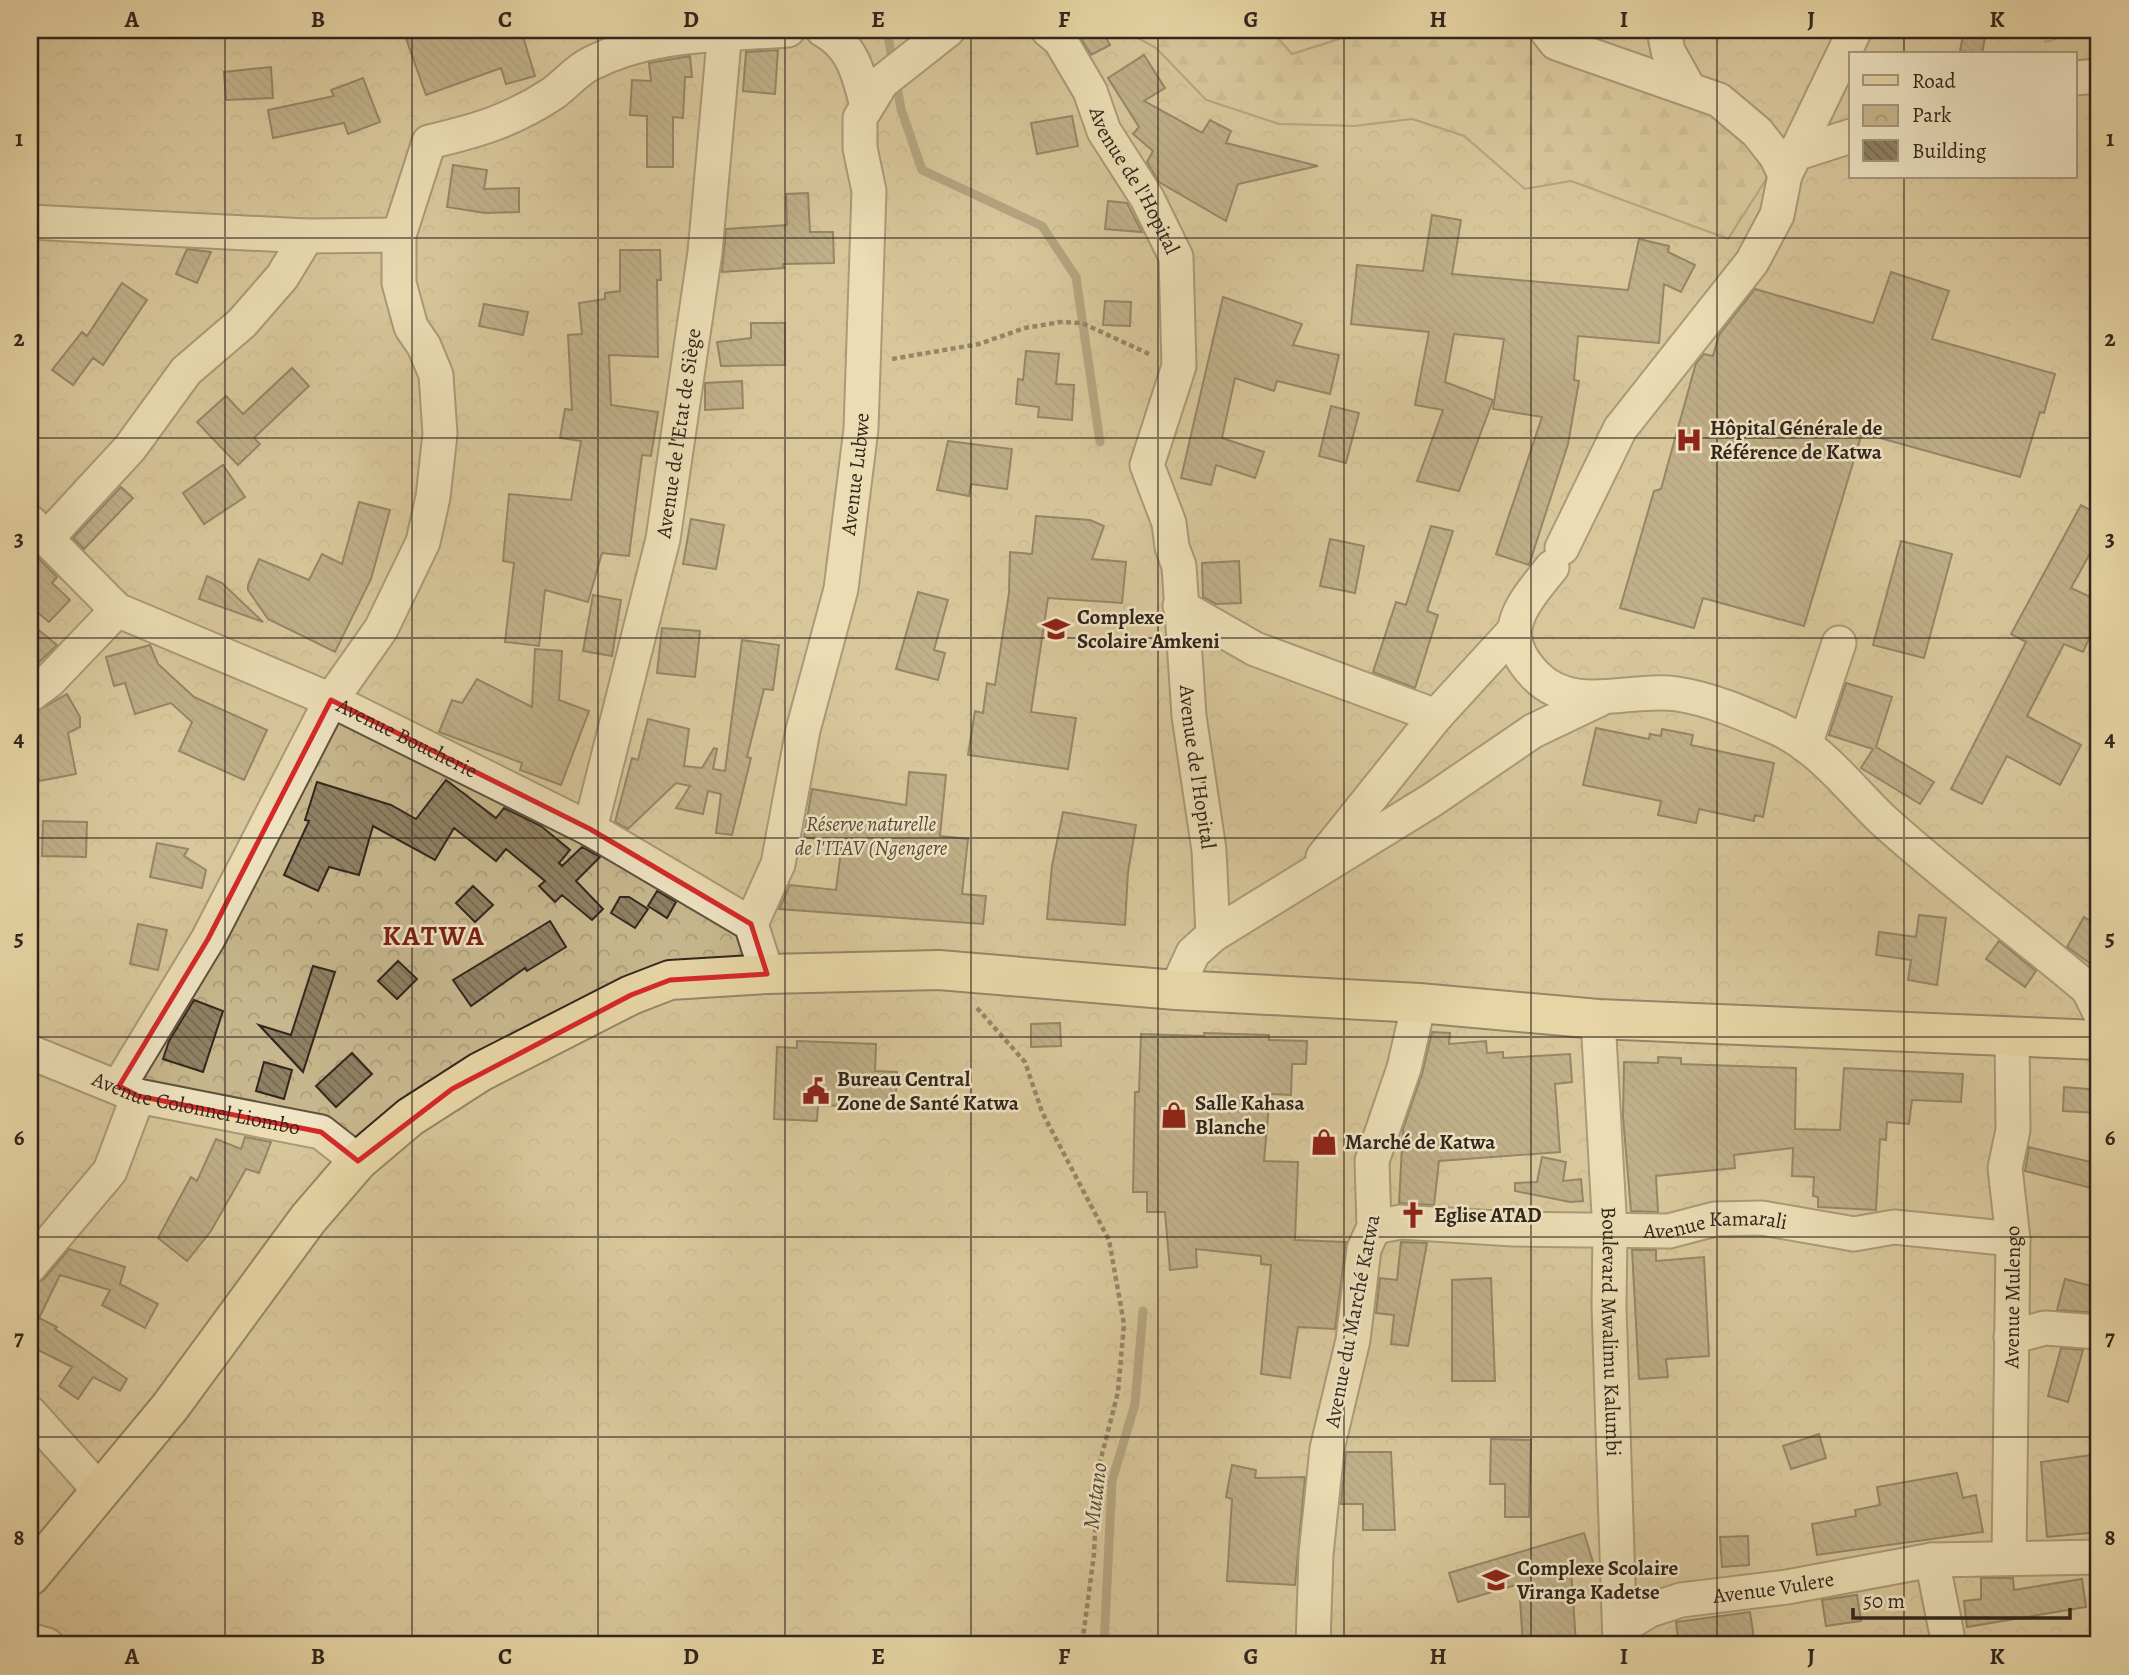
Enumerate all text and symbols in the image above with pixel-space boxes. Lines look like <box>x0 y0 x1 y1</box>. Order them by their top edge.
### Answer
text: A <box>124 4 140 35</box>
text: B <box>311 4 325 35</box>
text: C <box>498 4 512 35</box>
text: D <box>683 4 699 35</box>
text: E <box>871 4 885 35</box>
text: F <box>1058 4 1071 35</box>
text: G <box>1243 4 1259 35</box>
text: H <box>1429 4 1447 35</box>
text: I <box>1620 4 1628 35</box>
text: J <box>1807 4 1815 35</box>
text: K <box>1989 4 2005 35</box>
legend <box>1849 52 2076 178</box>
text: Road <box>1912 67 1956 95</box>
text: Park <box>1912 101 1952 129</box>
street label: Avenue de l'Hopital <box>1082 102 1186 259</box>
text: 1 <box>15 123 23 154</box>
text: 1 <box>2106 123 2114 154</box>
text: Building <box>1912 137 1987 165</box>
text: 2 <box>13 323 25 354</box>
text: 2 <box>2104 323 2116 354</box>
street label: Avenue de l'Etat de Siège <box>649 326 708 541</box>
street label: Avenue Lubwe <box>834 412 876 538</box>
place label: Hôpital Générale de Référence de Katwa <box>1710 414 1883 466</box>
hospital icon: Hôpital Générale de Référence de Katwa <box>1674 425 1704 455</box>
text: 3 <box>14 523 24 554</box>
text: 3 <box>2105 523 2115 554</box>
place label: Complexe Scolaire Amkeni <box>1077 603 1220 655</box>
school or university icon: Complexe Scolaire Amkeni <box>1041 614 1071 644</box>
street label: Avenue de l'Hopital <box>1173 683 1223 851</box>
street label: Avenue Boucherie <box>331 691 482 785</box>
text: 4 <box>14 723 25 754</box>
text: 4 <box>2105 723 2116 754</box>
park label: Réserve naturelle de l'ITAV (Ngengere <box>795 810 948 862</box>
district label: KATWA <box>382 917 486 955</box>
text: 5 <box>14 922 24 953</box>
text: 5 <box>2105 922 2115 953</box>
street label: Avenue Colonnel Liombo <box>87 1064 302 1142</box>
place label: Bureau Central Zone de Santé Katwa <box>837 1065 1020 1117</box>
public building icon: Bureau Central Zone de Santé Katwa <box>801 1076 831 1106</box>
place label: Salle Kahasa Blanche <box>1195 1089 1305 1141</box>
shop icon: Salle Kahasa Blanche <box>1159 1100 1189 1130</box>
text: 6 <box>14 1122 25 1153</box>
text: 6 <box>2105 1122 2116 1153</box>
shop icon: Marché de Katwa <box>1309 1127 1339 1157</box>
place label: Marché de Katwa <box>1345 1128 1496 1156</box>
church icon: Eglise ATAD <box>1398 1200 1428 1230</box>
place label: Eglise ATAD <box>1434 1201 1542 1229</box>
street label: Avenue Kamarali <box>1642 1204 1790 1246</box>
street label: Boulevard Mwalimu Kalumbi <box>1595 1206 1628 1457</box>
street label: Avenue du Marché Katwa <box>1317 1212 1386 1431</box>
street label: Avenue Mulengo <box>1997 1224 2027 1369</box>
text: 7 <box>14 1322 24 1353</box>
text: 7 <box>2105 1322 2115 1353</box>
water label: Mutano <box>1076 1461 1114 1531</box>
text: 8 <box>13 1522 25 1553</box>
text: 8 <box>2104 1522 2116 1553</box>
place label: Complexe Scolaire Viranga Kadetse <box>1516 1554 1679 1606</box>
school or university icon: Complexe Scolaire Viranga Kadetse <box>1481 1565 1511 1595</box>
street label: Avenue Vulere <box>1711 1565 1836 1610</box>
scale bar <box>1853 1577 2070 1621</box>
text: 50 m <box>1863 1587 1905 1615</box>
text: A <box>124 1641 140 1672</box>
text: B <box>311 1641 325 1672</box>
text: C <box>498 1641 512 1672</box>
text: D <box>683 1641 699 1672</box>
text: E <box>871 1641 885 1672</box>
text: F <box>1058 1641 1071 1672</box>
text: G <box>1243 1641 1259 1672</box>
text: H <box>1429 1641 1447 1672</box>
text: I <box>1620 1641 1628 1672</box>
text: J <box>1807 1641 1815 1672</box>
text: K <box>1989 1641 2005 1672</box>

